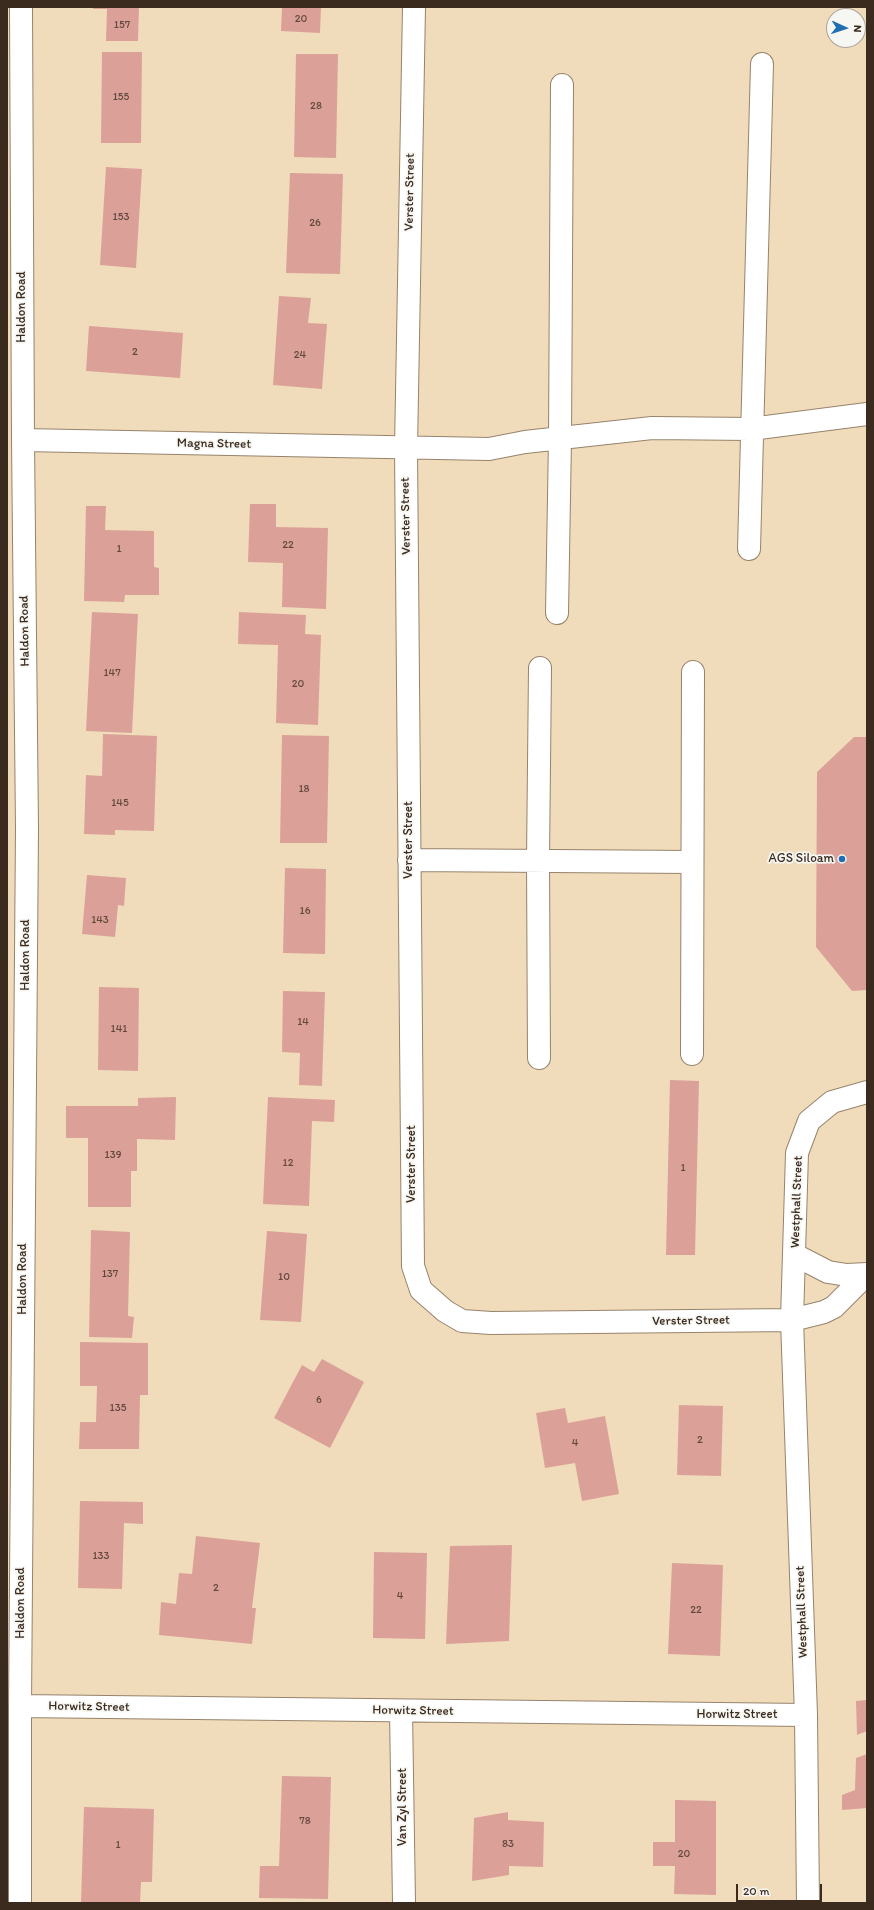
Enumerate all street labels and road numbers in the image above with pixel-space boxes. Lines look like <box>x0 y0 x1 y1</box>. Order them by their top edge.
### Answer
street label: Verster Street <box>402 153 418 231</box>
street label: Haldon Road <box>14 271 30 343</box>
street label: Magna Street <box>177 436 251 452</box>
street label: Verster Street <box>398 477 414 555</box>
street label: Haldon Road <box>17 595 33 667</box>
street label: Verster Street <box>401 801 417 879</box>
street label: Haldon Road <box>18 919 34 991</box>
street label: Verster Street <box>404 1125 420 1203</box>
street label: Westphall Street <box>788 1156 806 1248</box>
street label: Haldon Road <box>15 1243 31 1315</box>
street label: Verster Street <box>652 1313 730 1329</box>
street label: Westphall Street <box>793 1566 811 1658</box>
street label: Haldon Road <box>13 1567 29 1639</box>
street label: Horwitz Street <box>48 1698 130 1716</box>
street label: Horwitz Street <box>372 1702 454 1720</box>
street label: Horwitz Street <box>696 1707 778 1723</box>
street label: Van Zyl Street <box>395 1768 411 1846</box>

